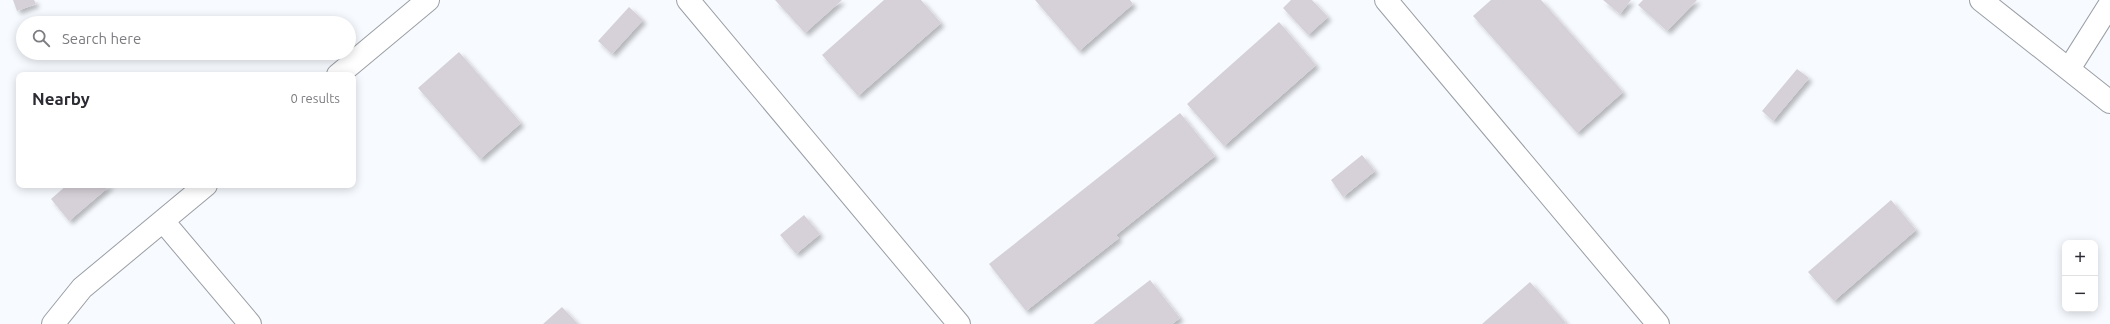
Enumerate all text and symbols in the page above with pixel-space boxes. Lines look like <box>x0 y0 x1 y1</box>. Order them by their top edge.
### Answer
search box <box>16 16 356 60</box>
icon: search <box>30 27 52 49</box>
text: Search here <box>62 30 141 47</box>
text: Nearby <box>32 89 90 108</box>
text: 0 results <box>290 91 340 105</box>
map controls <box>2062 240 2098 312</box>
button: + <box>2062 240 2098 276</box>
button: − <box>2062 276 2098 312</box>

